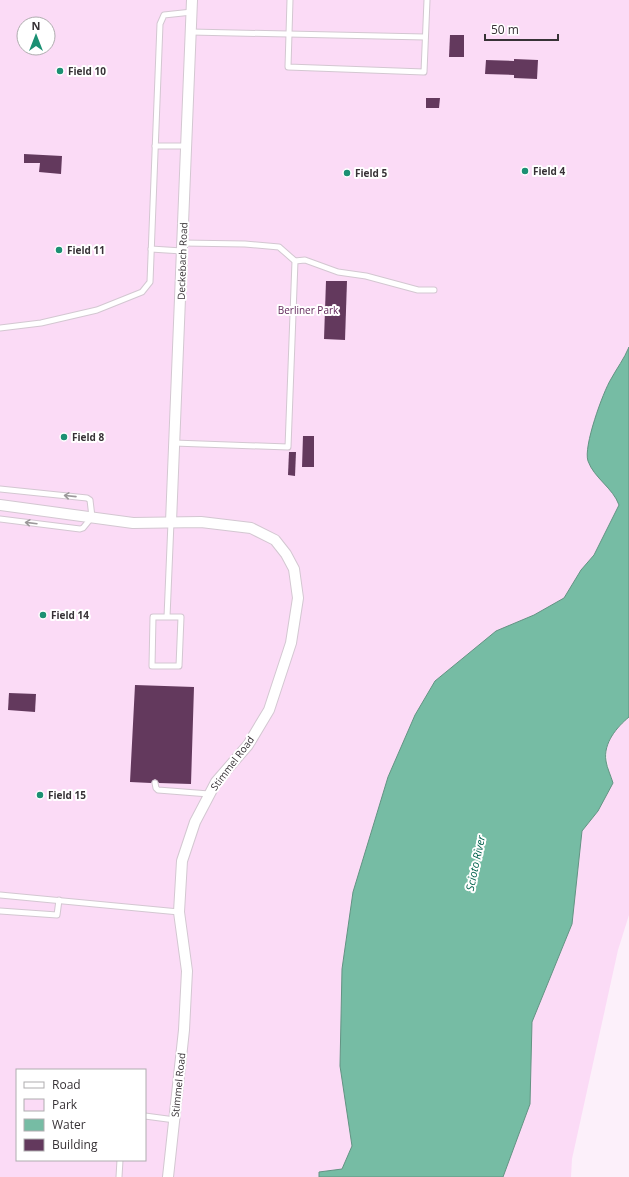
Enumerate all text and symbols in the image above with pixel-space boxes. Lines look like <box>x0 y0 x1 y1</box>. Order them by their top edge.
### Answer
north arrow <box>16 16 56 56</box>
scale bar <box>485 16 558 42</box>
text: N <box>32 18 40 33</box>
text: 50 m <box>491 21 519 38</box>
place label: Field 10 <box>68 64 106 78</box>
marker: Field 10 <box>55 66 65 76</box>
place label: Field 4 <box>533 164 565 178</box>
place label: Field 5 <box>355 166 387 180</box>
marker: Field 4 <box>520 166 530 176</box>
marker: Field 5 <box>342 168 352 178</box>
street label: Deckebach Road <box>174 222 190 300</box>
place label: Field 11 <box>67 243 105 257</box>
marker: Field 11 <box>54 245 64 255</box>
park label: Berliner Park <box>278 303 339 317</box>
place label: Field 8 <box>72 430 104 444</box>
marker: Field 8 <box>59 432 69 442</box>
one-way arrow <box>64 492 77 500</box>
one-way arrow <box>25 519 38 527</box>
place label: Field 14 <box>51 608 89 622</box>
marker: Field 14 <box>38 610 48 620</box>
street label: Stimmel Road <box>207 733 257 793</box>
place label: Field 15 <box>48 788 86 802</box>
marker: Field 15 <box>35 790 45 800</box>
water label: Scioto River <box>462 833 488 892</box>
street label: Stimmel Road <box>168 1052 188 1118</box>
legend <box>16 1069 146 1161</box>
text: Road <box>52 1076 81 1093</box>
text: Park <box>52 1096 78 1113</box>
text: Water <box>52 1116 86 1133</box>
text: Building <box>52 1136 98 1153</box>

